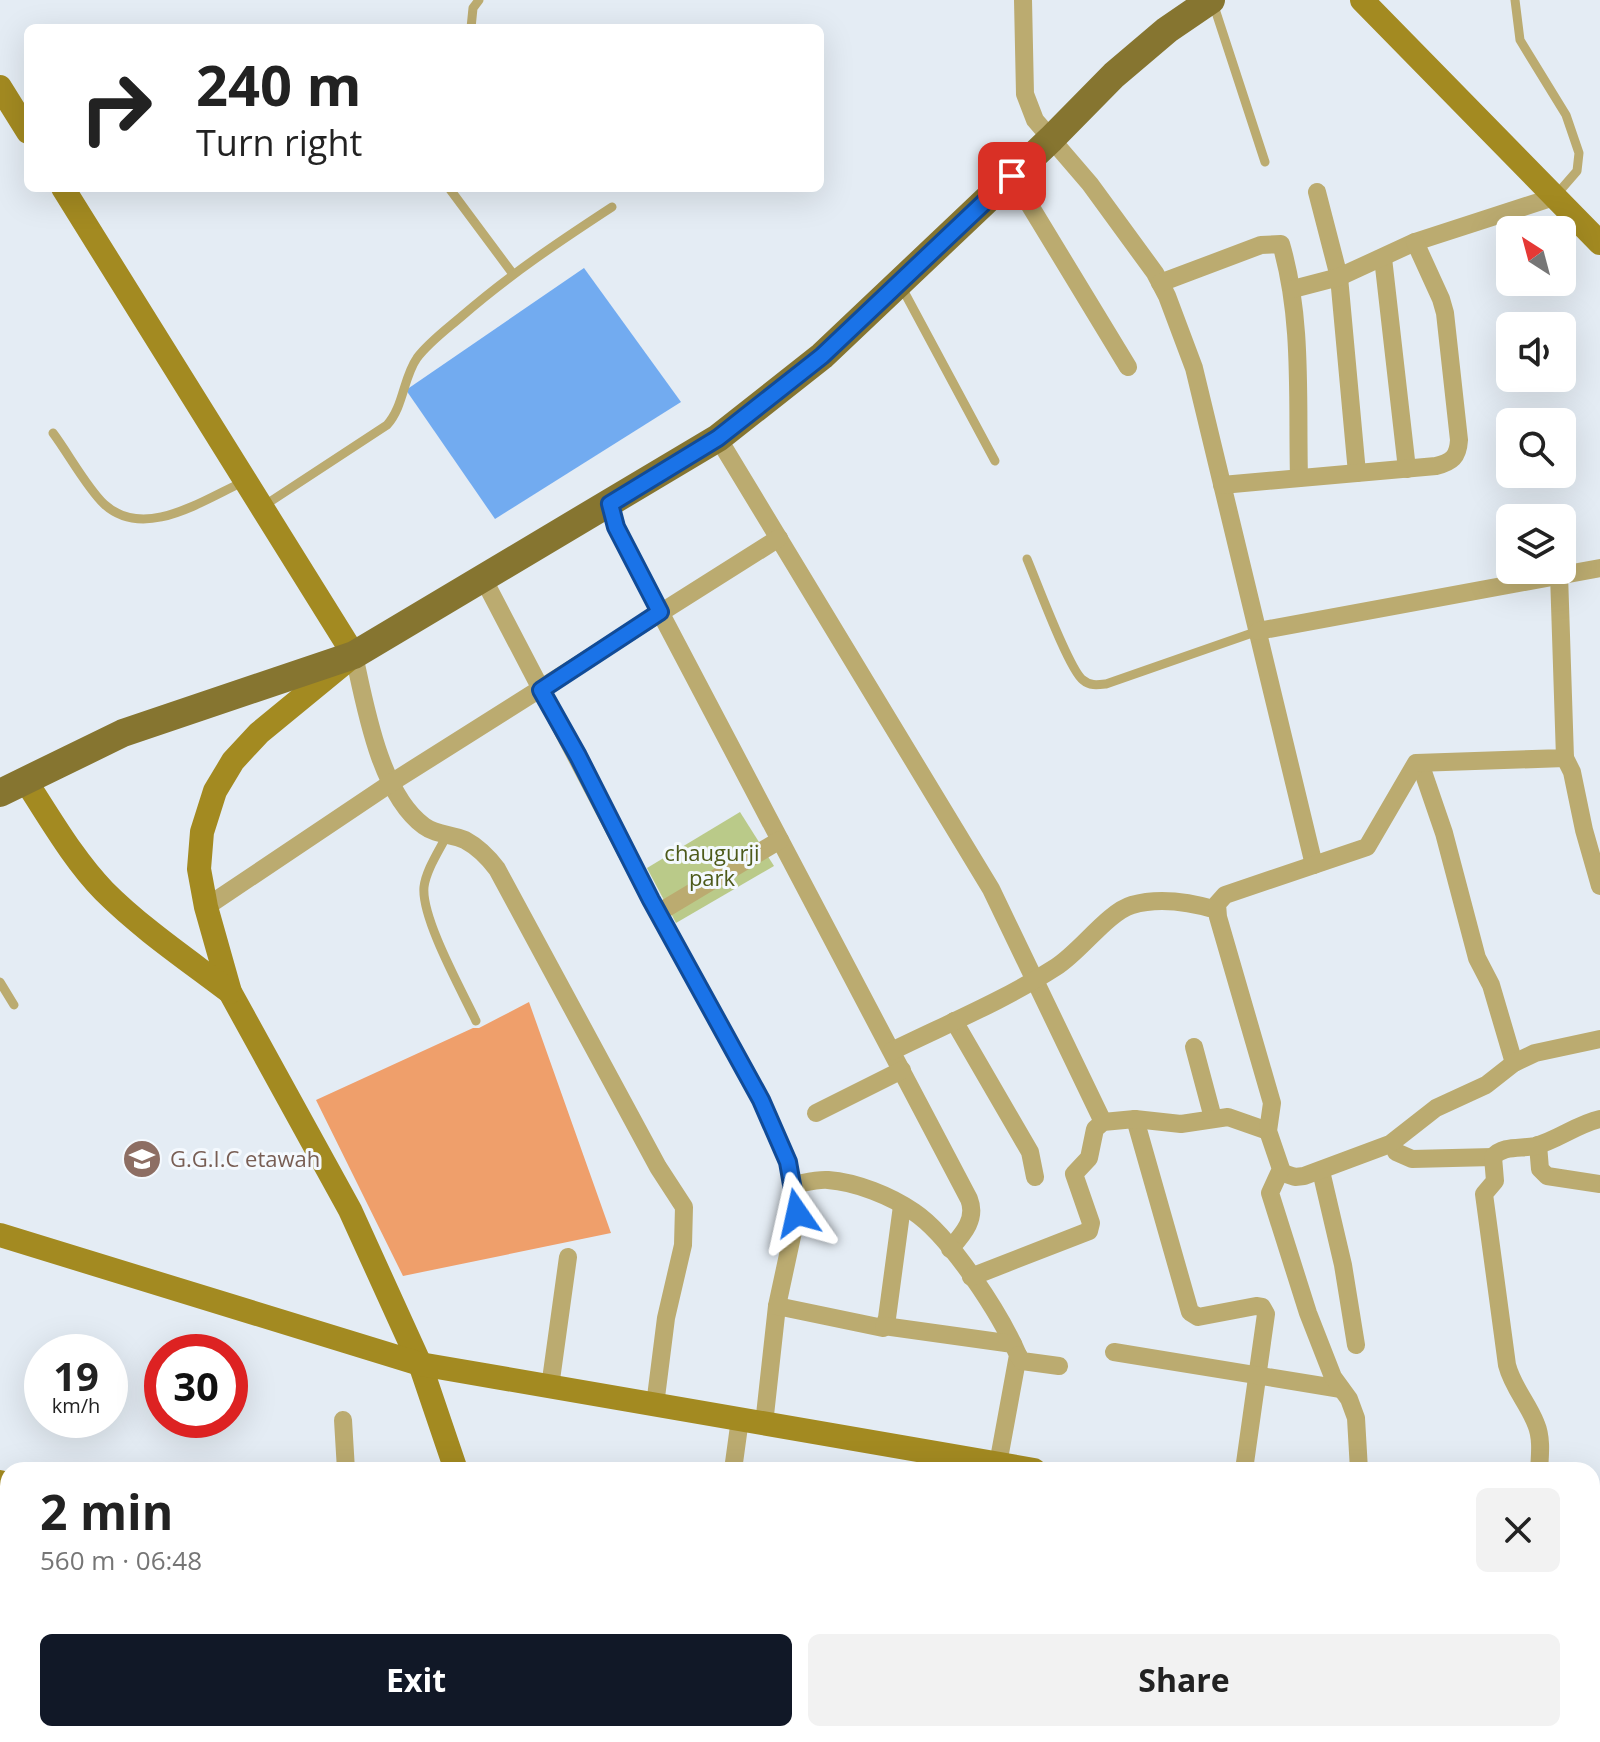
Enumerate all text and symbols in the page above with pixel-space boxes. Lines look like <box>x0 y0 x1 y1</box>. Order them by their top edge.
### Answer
text: 240 m <box>196 46 362 122</box>
icon: right <box>64 56 168 160</box>
text: Turn right <box>196 118 362 167</box>
pin <box>978 142 1046 210</box>
icon: arrive <box>990 154 1034 198</box>
north arrow <box>1496 216 1576 296</box>
map controls <box>1496 216 1576 584</box>
button: sound <box>1496 312 1576 392</box>
button: search <box>1496 408 1576 488</box>
button: layers <box>1496 504 1576 584</box>
park label: chaugurji park <box>664 837 760 892</box>
school or university icon: G.G.I.C etawah <box>121 1138 163 1180</box>
place label: G.G.I.C etawah <box>170 1143 320 1173</box>
position arrow <box>755 1171 839 1255</box>
speed limit sign: 30 <box>144 1334 248 1438</box>
text: 19 <box>53 1348 99 1403</box>
text: km/h <box>52 1392 100 1419</box>
text: 2 min <box>40 1479 173 1544</box>
button: close <box>1476 1488 1560 1572</box>
text: 560 m · 06:48 <box>40 1542 202 1578</box>
button: Exit <box>40 1634 792 1726</box>
button: Share <box>808 1634 1560 1726</box>

